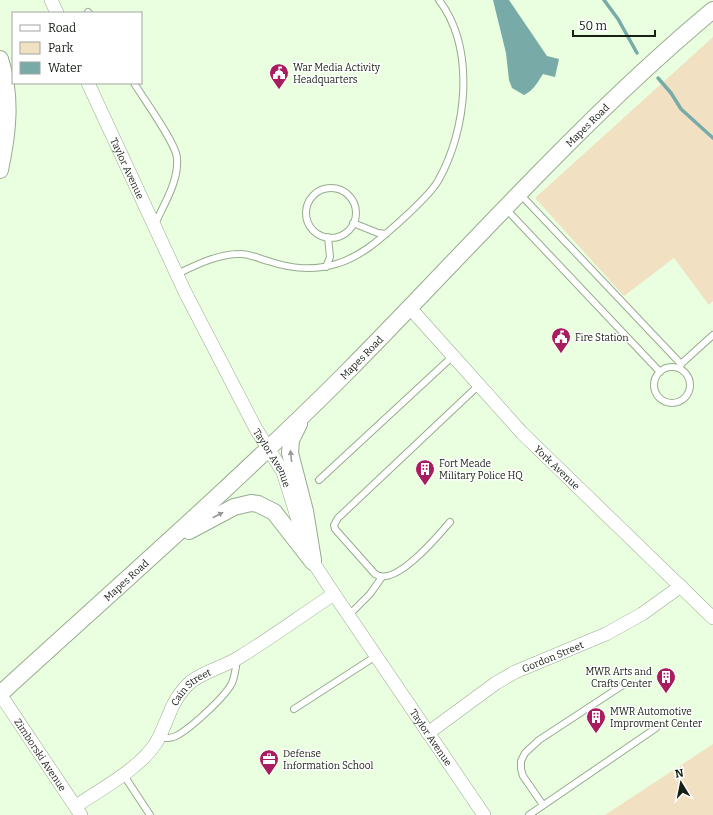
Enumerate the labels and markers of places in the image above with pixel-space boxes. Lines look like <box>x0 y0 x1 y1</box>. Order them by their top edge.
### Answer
public building icon: War Media Activity Headquarters <box>268 62 290 90</box>
place label: War Media Activity Headquarters <box>293 62 381 86</box>
public building icon: Fire Station <box>550 326 572 354</box>
place label: Fire Station <box>575 332 629 344</box>
building icon: Fort Meade Military Police HQ <box>414 458 436 486</box>
place label: Fort Meade Military Police HQ <box>439 458 524 482</box>
place label: MWR Arts and Crafts Center <box>585 666 653 690</box>
building icon: MWR Arts and Crafts Center <box>655 666 677 694</box>
building icon: MWR Automotive Improvment Center <box>585 706 607 734</box>
place label: MWR Automotive Improvment Center <box>610 706 703 730</box>
office icon: Defense Information School <box>258 748 280 776</box>
place label: Defense Information School <box>283 748 373 772</box>

